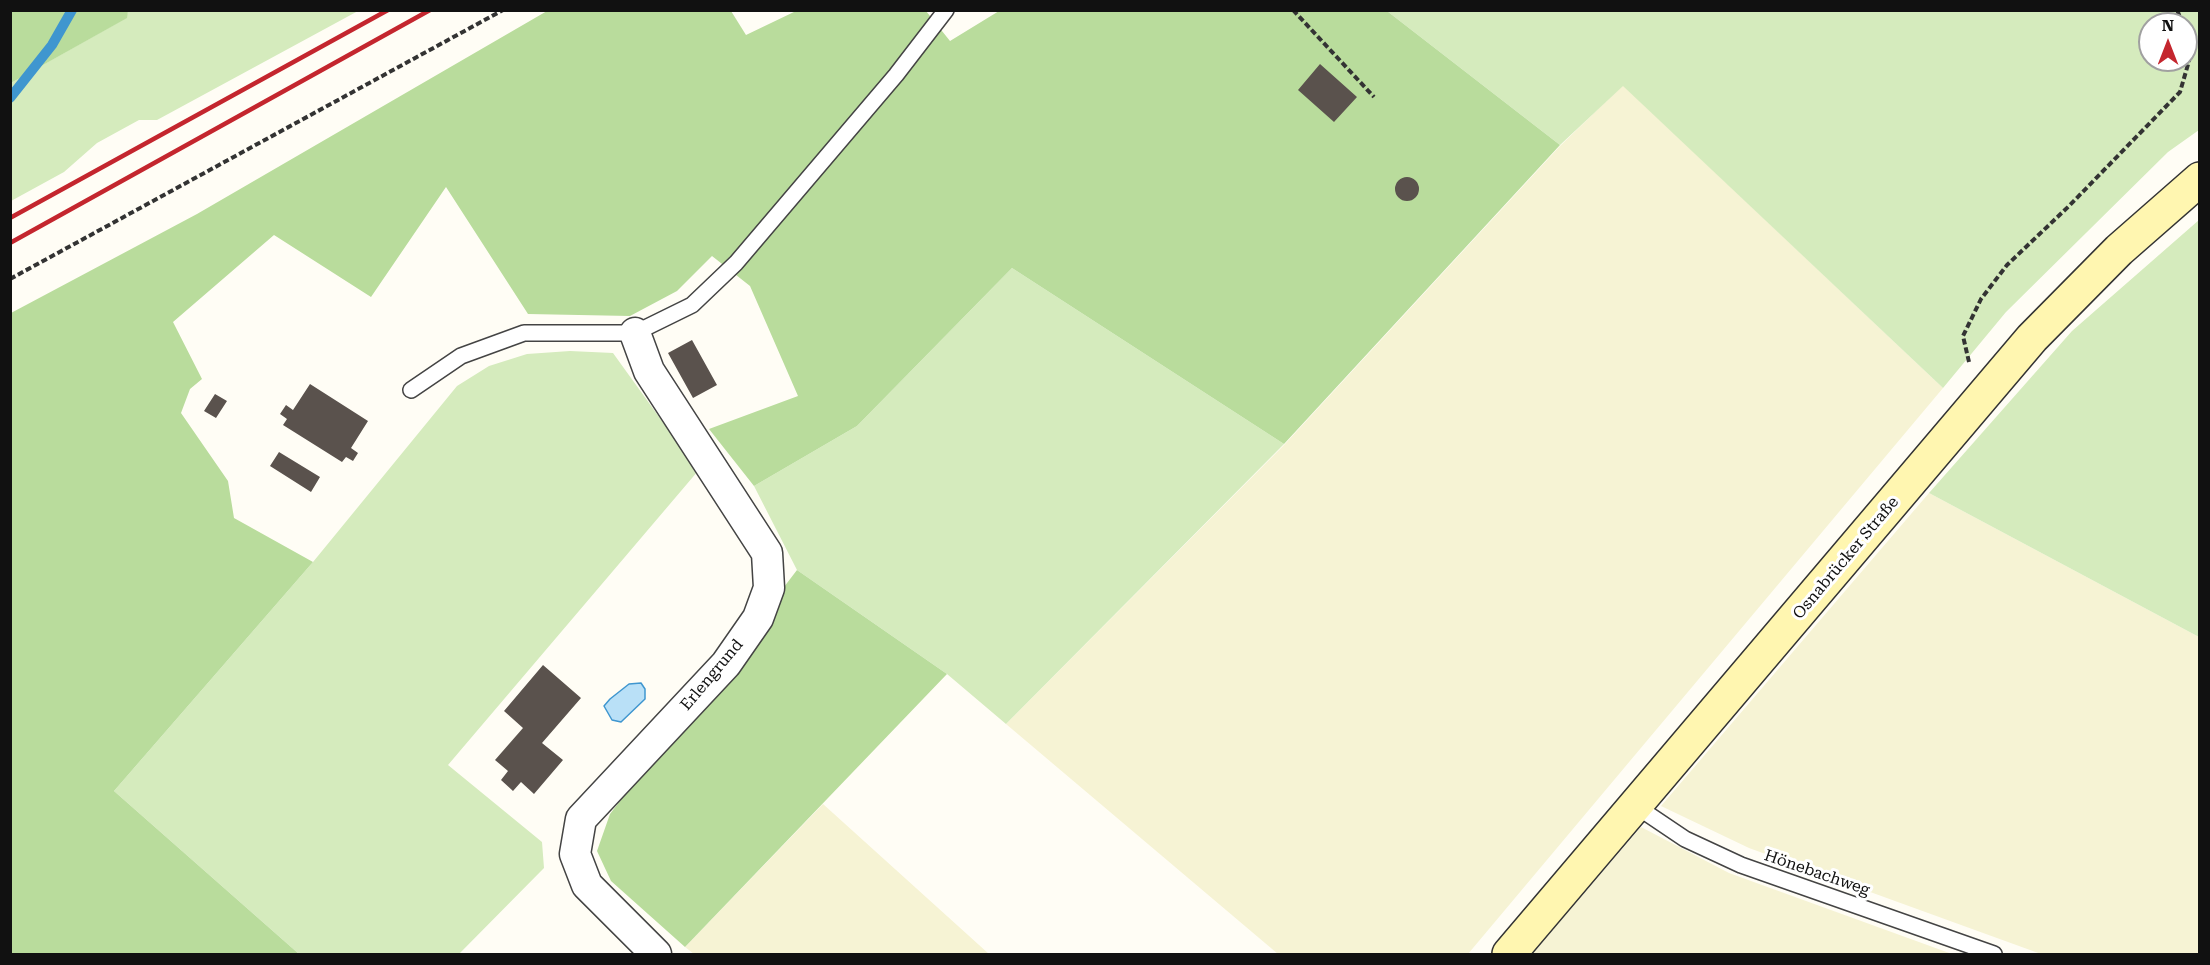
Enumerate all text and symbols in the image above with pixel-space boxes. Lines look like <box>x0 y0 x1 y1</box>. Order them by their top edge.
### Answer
north arrow <box>2138 12 2198 72</box>
text: N <box>2162 16 2174 35</box>
street label: Osnabrücker Straße <box>1789 493 1903 623</box>
street label: Erlengrund <box>677 635 747 715</box>
street label: Hönebachweg <box>1762 846 1872 900</box>

